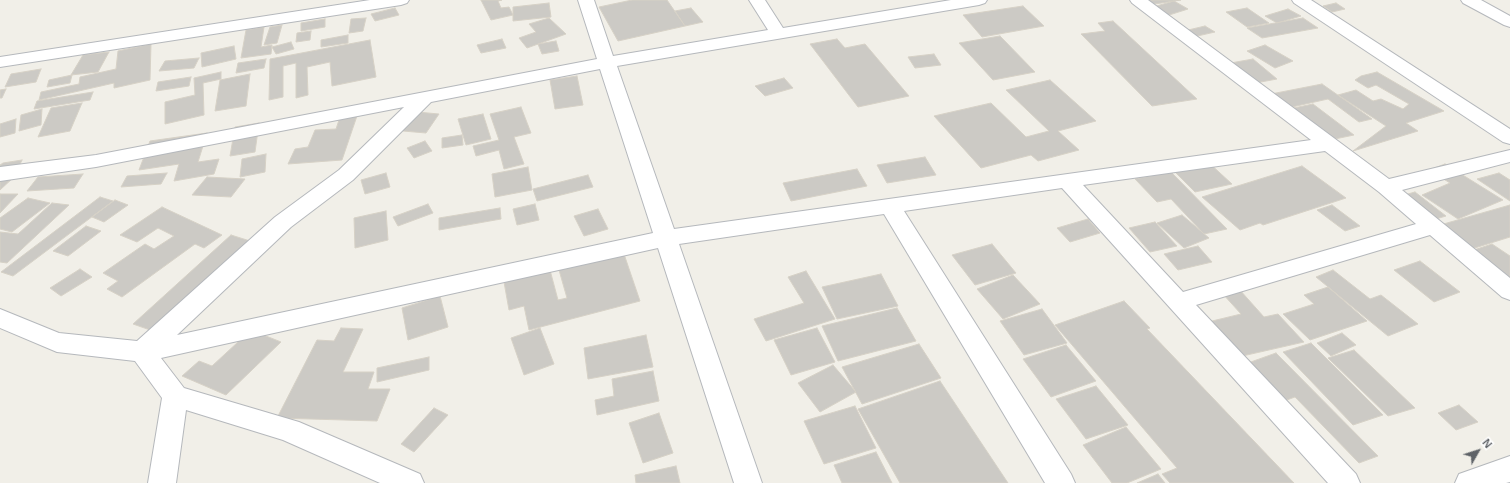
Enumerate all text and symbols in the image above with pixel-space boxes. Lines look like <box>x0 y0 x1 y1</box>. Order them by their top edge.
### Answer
north arrow <box>1458 431 1498 471</box>
text: N <box>1480 437 1494 450</box>

